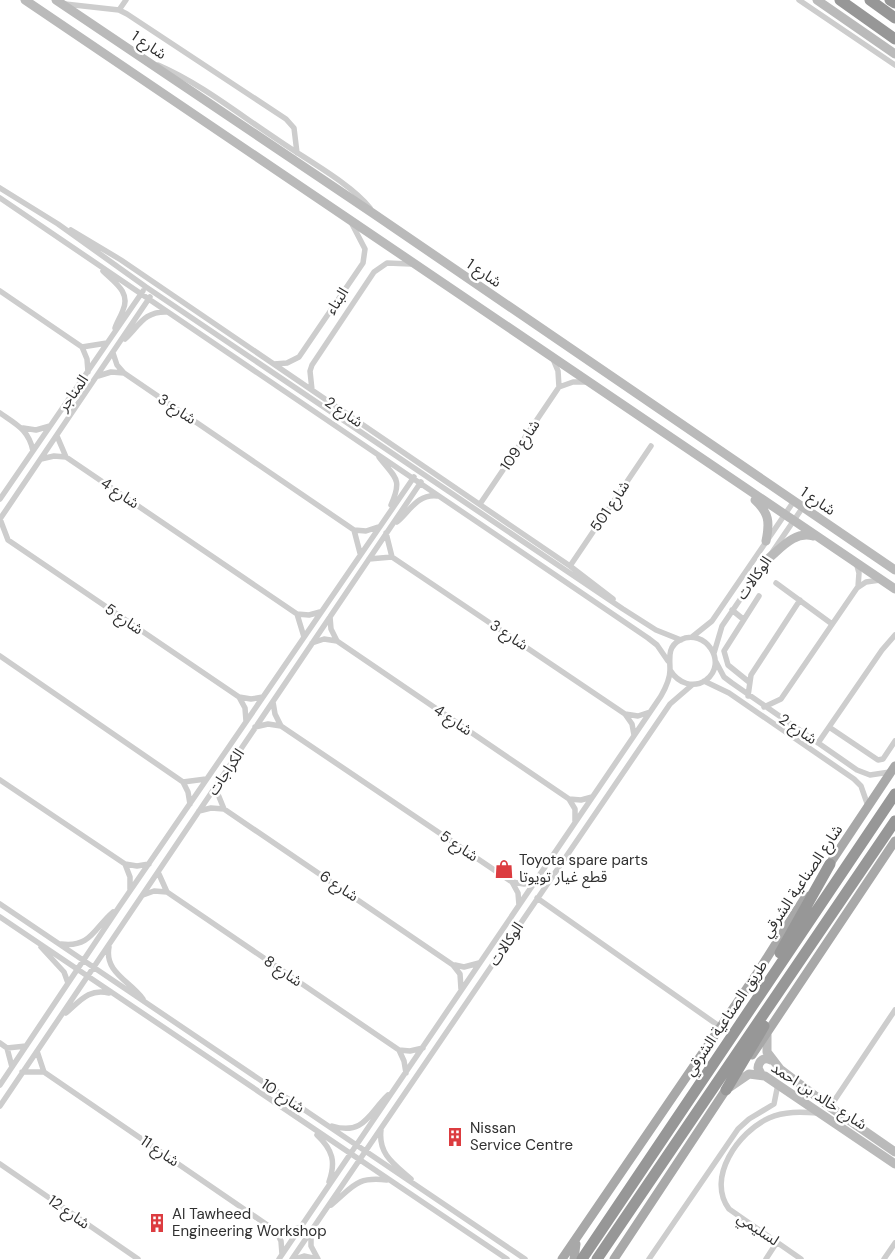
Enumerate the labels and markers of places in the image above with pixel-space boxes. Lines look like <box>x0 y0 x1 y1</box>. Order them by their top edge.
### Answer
place label: Toyota spare parts قطع غيار تويوتا <box>519 850 648 889</box>
shop icon: Toyota spare parts قطع غيار تويوتا <box>493 858 515 880</box>
place label: Nissan Service Centre <box>470 1118 573 1155</box>
building icon: Nissan Service Centre <box>444 1126 466 1148</box>
place label: Al Tawheed Engineering Workshop <box>172 1204 327 1241</box>
building icon: Al Tawheed Engineering Workshop <box>146 1212 168 1234</box>

